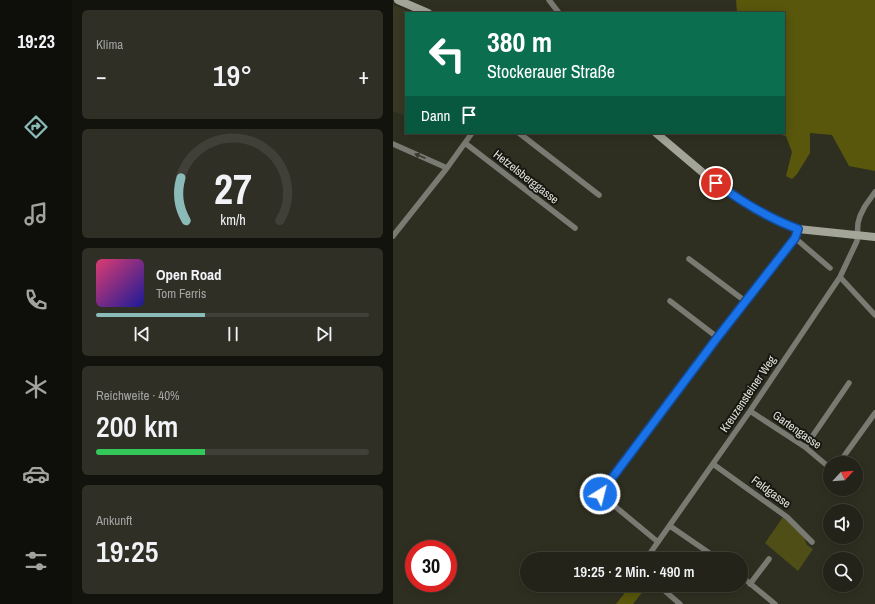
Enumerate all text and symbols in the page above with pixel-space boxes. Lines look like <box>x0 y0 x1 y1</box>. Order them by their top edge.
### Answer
text: 380 m <box>487 23 552 61</box>
icon: left <box>421 28 473 80</box>
text: 19:23 <box>17 29 55 54</box>
text: Klima <box>96 36 123 53</box>
text: 19° <box>213 55 252 95</box>
text: Stockerauer Straße <box>487 59 615 84</box>
text: − <box>96 61 107 91</box>
text: + <box>358 61 369 91</box>
icon: arrive <box>458 104 480 126</box>
text: Dann <box>421 105 450 126</box>
icon: directions <box>22 113 50 141</box>
street label: Hetzelsberggasse <box>490 146 562 208</box>
one-way arrow <box>414 153 426 159</box>
text: 27 <box>214 161 251 217</box>
pin <box>699 166 733 200</box>
icon: arrive <box>705 172 727 194</box>
icon: music <box>22 200 50 228</box>
text: km/h <box>220 210 245 229</box>
text: Open Road <box>156 264 222 285</box>
text: Tom Ferris <box>156 285 206 302</box>
icon: phone <box>22 286 50 314</box>
icon: previous <box>131 323 153 345</box>
icon: pause <box>222 323 244 345</box>
icon: next <box>313 323 335 345</box>
street label: Kreuzensteiner Weg <box>716 352 780 436</box>
icon: climate <box>22 373 50 401</box>
text: Reichweite · 40% <box>96 387 180 404</box>
text: 200 km <box>96 406 178 446</box>
street label: Gartengasse <box>769 407 825 453</box>
north arrow <box>823 456 863 496</box>
map controls <box>823 456 863 592</box>
icon: car <box>22 460 50 488</box>
street label: Feldgasse <box>748 472 794 512</box>
position arrow <box>579 473 621 515</box>
button: sound <box>823 504 863 544</box>
text: Ankunft <box>96 512 132 529</box>
text: 19:25 <box>96 531 158 571</box>
speed limit sign: 30 <box>405 540 457 592</box>
icon: filters <box>22 547 50 575</box>
button: search <box>823 552 863 592</box>
text: 19:25 · 2 Min. · 490 m <box>573 561 695 582</box>

